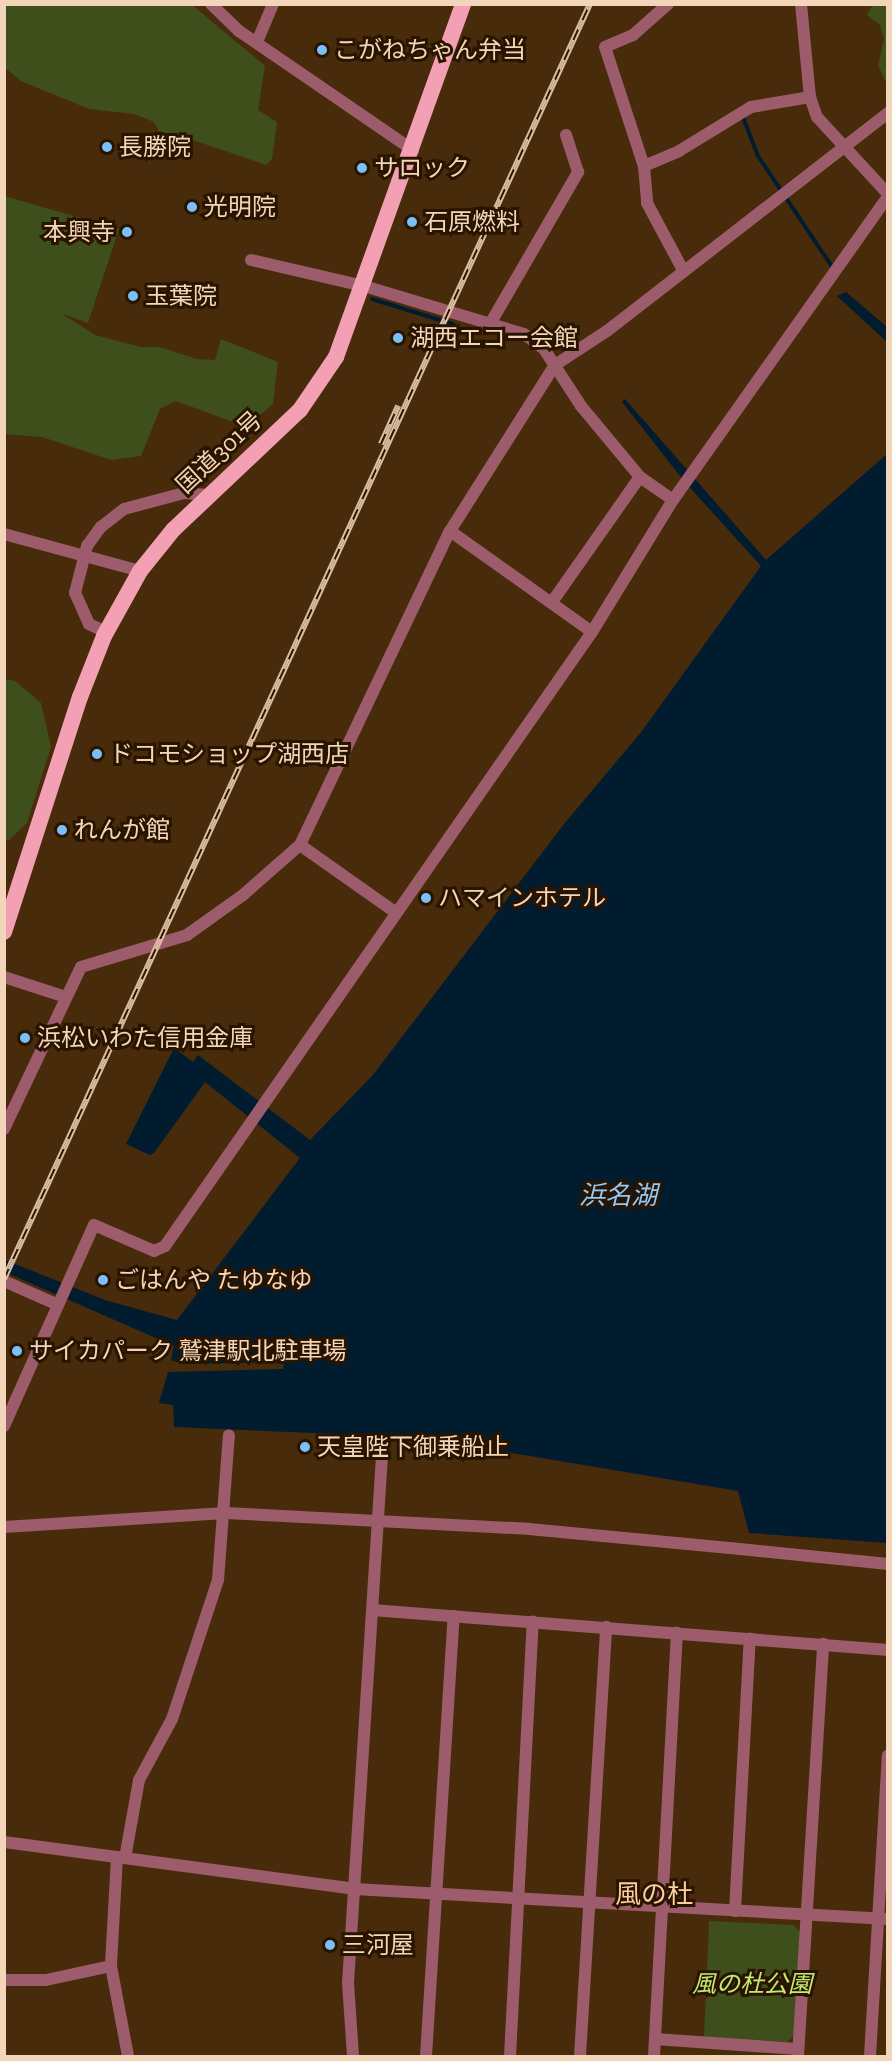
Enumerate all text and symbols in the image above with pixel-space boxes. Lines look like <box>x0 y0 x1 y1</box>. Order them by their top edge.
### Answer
place label: こがねちゃん弁当 <box>334 36 526 64</box>
marker: こがねちゃん弁当 <box>315 43 329 57</box>
place label: 長勝院 <box>119 133 191 161</box>
marker: 長勝院 <box>100 140 114 154</box>
place label: サロック <box>374 154 470 182</box>
marker: サロック <box>355 161 369 175</box>
place label: 光明院 <box>204 193 276 221</box>
marker: 光明院 <box>185 200 199 214</box>
place label: 石原燃料 <box>424 208 520 236</box>
marker: 石原燃料 <box>405 215 419 229</box>
place label: 本興寺 <box>43 218 115 246</box>
marker: 本興寺 <box>120 225 134 239</box>
place label: 玉葉院 <box>145 282 217 310</box>
marker: 玉葉院 <box>126 289 140 303</box>
place label: 湖西エコー会館 <box>410 324 578 352</box>
marker: 湖西エコー会館 <box>391 331 405 345</box>
street label: 国道301号 <box>170 405 268 499</box>
place label: ドコモショップ湖西店 <box>109 740 349 768</box>
marker: ドコモショップ湖西店 <box>90 747 104 761</box>
place label: れんが館 <box>74 816 170 844</box>
marker: れんが館 <box>55 823 69 837</box>
place label: ハマインホテル <box>438 884 606 912</box>
marker: ハマインホテル <box>419 891 433 905</box>
place label: 浜松いわた信用金庫 <box>37 1024 253 1052</box>
marker: 浜松いわた信用金庫 <box>18 1031 32 1045</box>
water label: 浜名湖 <box>579 1180 657 1212</box>
place label: ごはんや たゆなゆ <box>115 1266 312 1294</box>
marker: ごはんや たゆなゆ <box>96 1273 110 1287</box>
place label: サイカパーク 鷲津駅北駐車場 <box>29 1337 346 1365</box>
marker: サイカパーク 鷲津駅北駐車場 <box>10 1344 24 1358</box>
place label: 天皇陛下御乗船止 <box>317 1433 509 1461</box>
marker: 天皇陛下御乗船止 <box>298 1440 312 1454</box>
district label: 風の杜 <box>615 1879 693 1911</box>
place label: 三河屋 <box>342 1931 414 1959</box>
marker: 三河屋 <box>323 1938 337 1952</box>
park label: 風の杜公園 <box>692 1970 812 1998</box>

